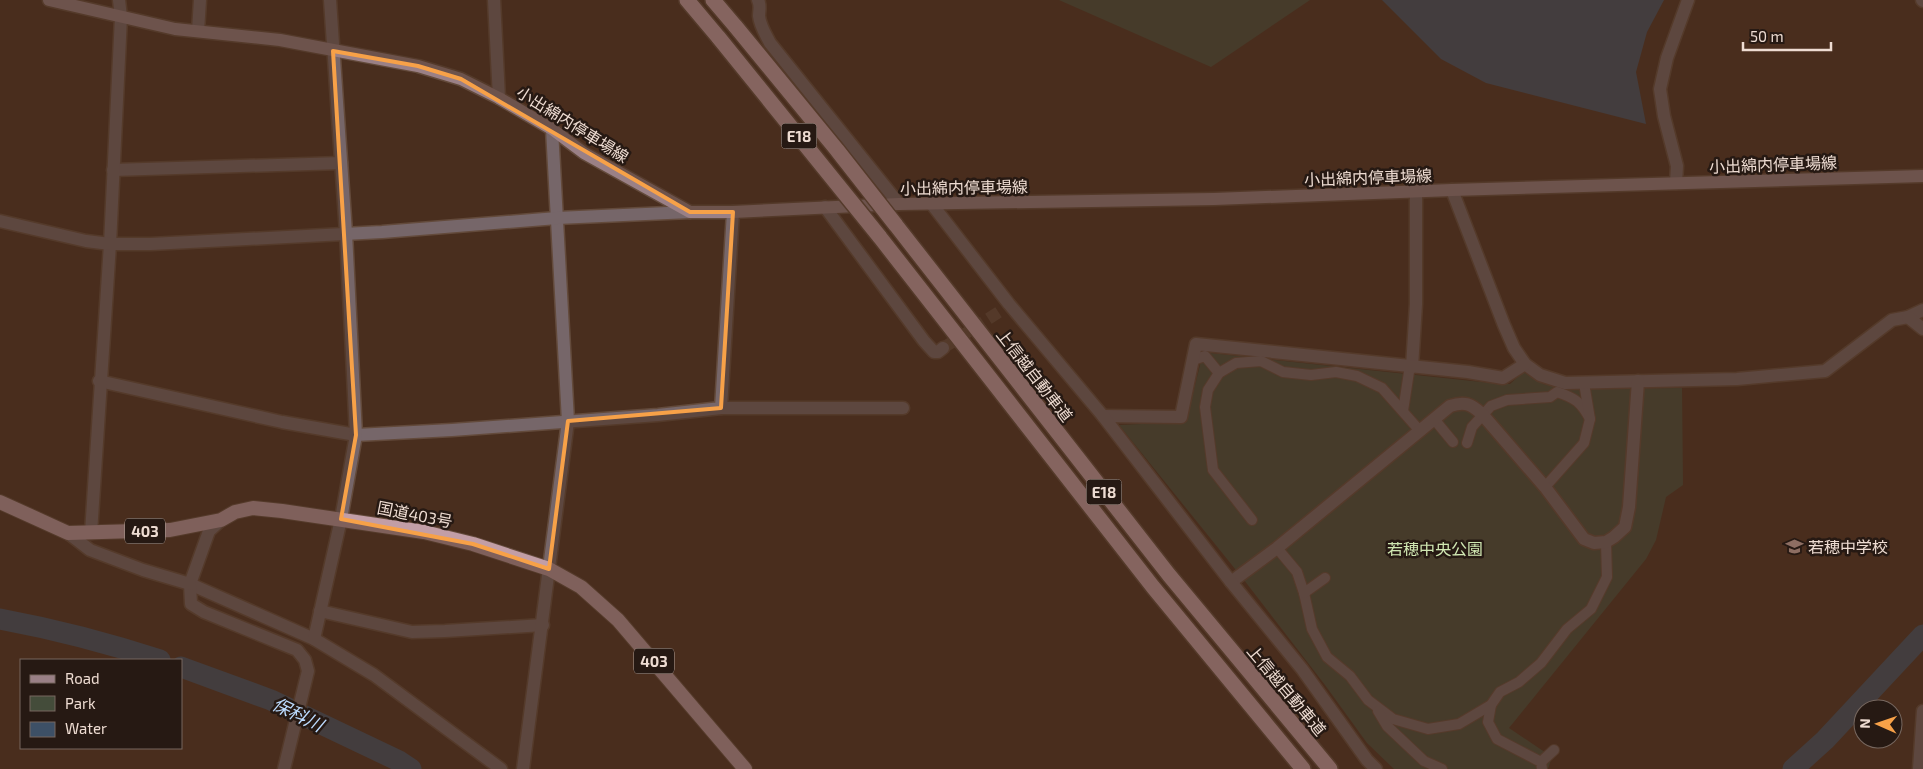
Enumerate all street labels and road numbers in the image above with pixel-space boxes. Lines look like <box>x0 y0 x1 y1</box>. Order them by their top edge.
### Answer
street label: 小出綿内停車場線 <box>514 82 632 166</box>
road number: E18 <box>782 124 816 148</box>
street label: 小出綿内停車場線 <box>1709 152 1837 176</box>
street label: 小出綿内停車場線 <box>1304 165 1432 189</box>
street label: 小出綿内停車場線 <box>900 176 1028 198</box>
street label: 上信越自動車道 <box>993 325 1077 425</box>
road number: E18 <box>1086 480 1122 504</box>
street label: 国道403号 <box>376 497 454 531</box>
road number: 403 <box>125 518 165 544</box>
street label: 上信越自動車道 <box>1244 641 1330 739</box>
road number: 403 <box>634 648 674 674</box>

